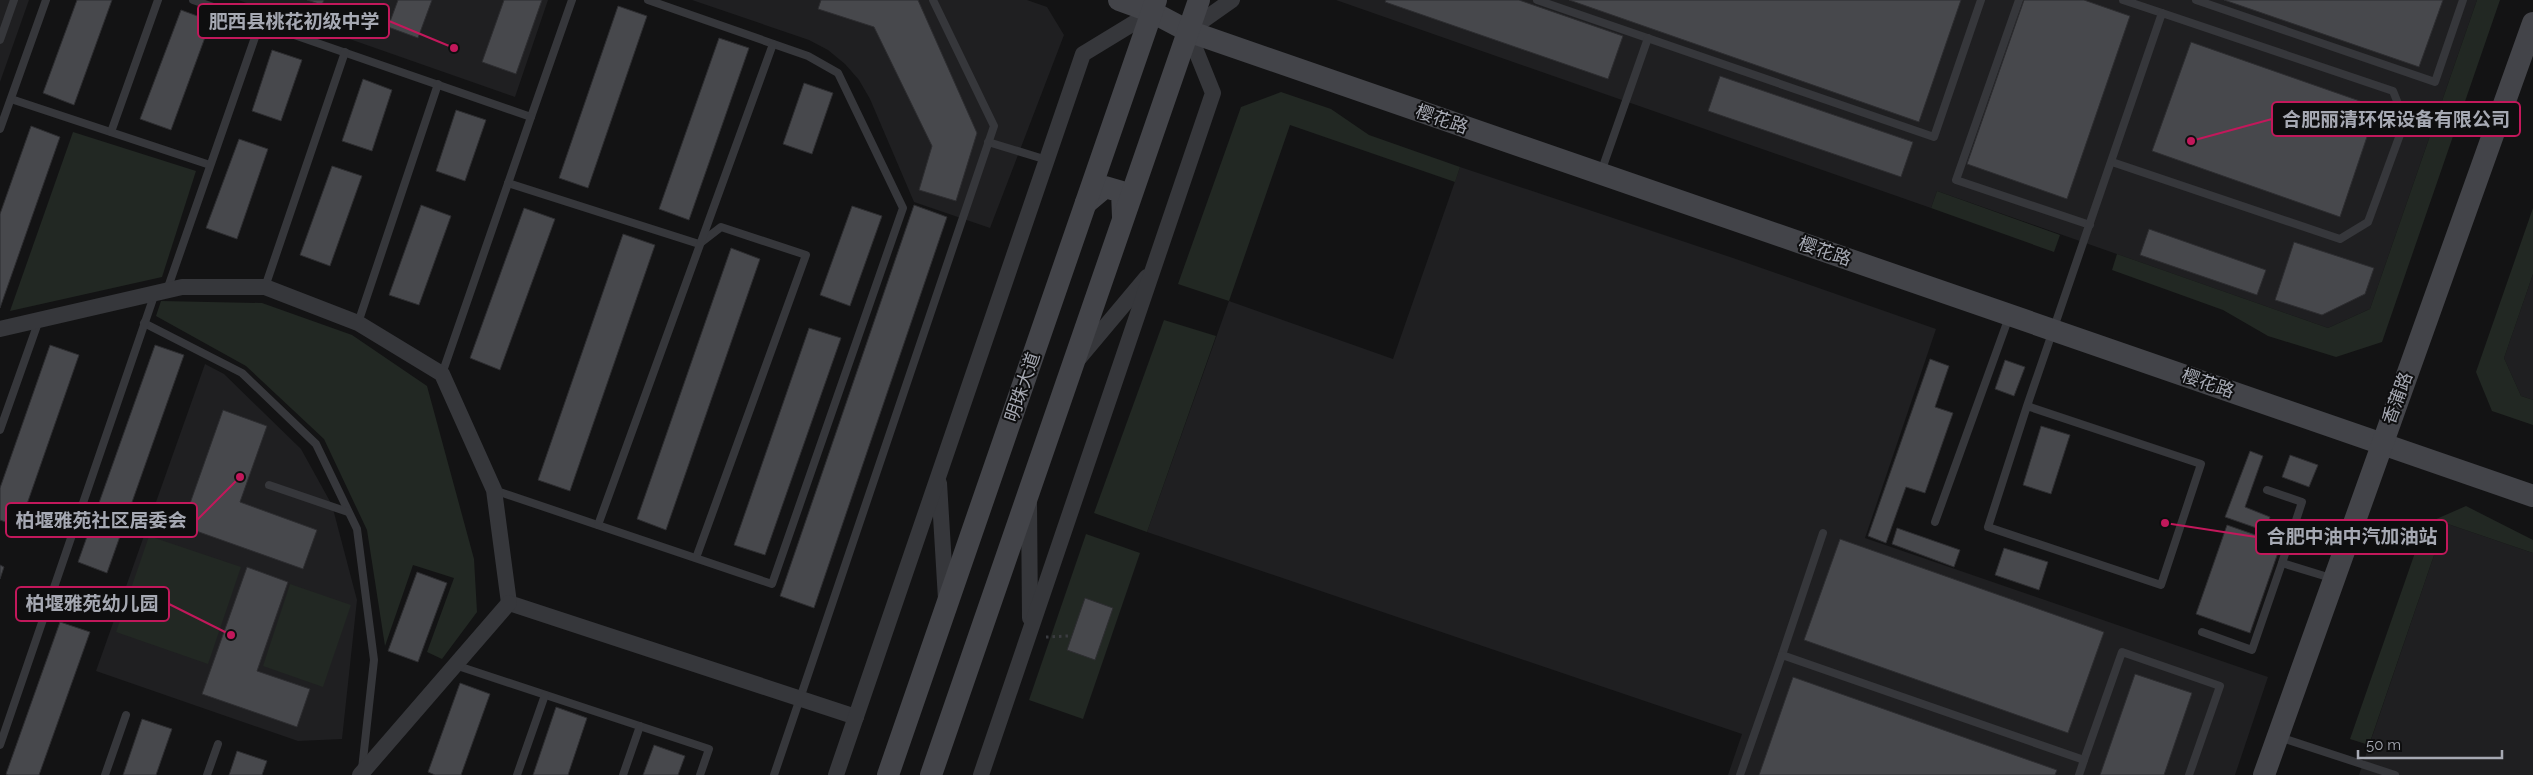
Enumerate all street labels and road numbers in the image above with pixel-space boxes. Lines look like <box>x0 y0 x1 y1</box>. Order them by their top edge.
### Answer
street label: 樱花路 <box>1413 100 1471 138</box>
street label: 樱花路 <box>1796 232 1854 270</box>
street label: 明珠大道 <box>1000 350 1044 424</box>
street label: 樱花路 <box>2179 364 2237 402</box>
street label: 香蒲路 <box>2378 369 2416 427</box>

